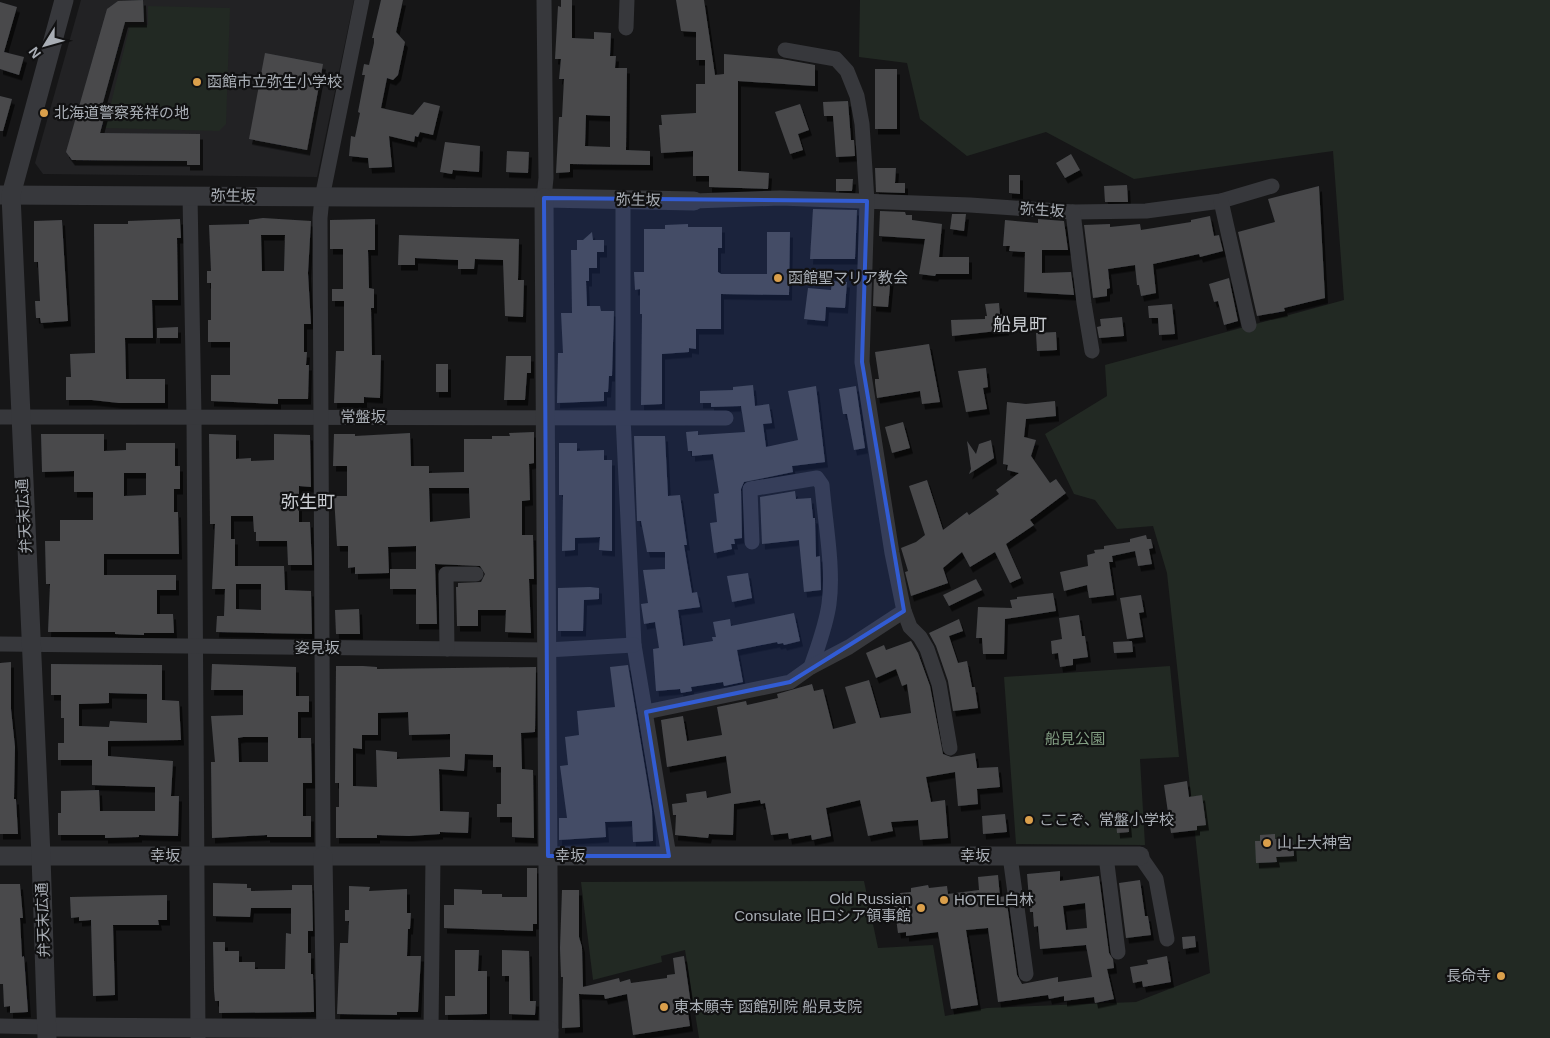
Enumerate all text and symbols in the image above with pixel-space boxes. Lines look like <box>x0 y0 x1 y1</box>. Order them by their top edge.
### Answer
north arrow <box>20 20 70 70</box>
text: N <box>25 44 44 62</box>
place label: 函館市立弥生小学校 <box>207 73 342 90</box>
marker: 函館市立弥生小学校 <box>191 76 203 88</box>
place label: 北海道警察発祥の地 <box>54 104 189 121</box>
marker: 北海道警察発祥の地 <box>38 107 50 119</box>
street label: 弥生坂 <box>210 187 256 204</box>
street label: 弥生坂 <box>615 191 661 208</box>
street label: 弥生坂 <box>1019 199 1065 220</box>
place label: 函館聖マリア教会 <box>788 269 908 286</box>
marker: 函館聖マリア教会 <box>772 272 784 284</box>
district label: 船見町 <box>993 315 1047 335</box>
street label: 常盤坂 <box>340 408 386 425</box>
street label: 弁天末広通 <box>13 478 34 554</box>
district label: 弥生町 <box>281 492 335 512</box>
street label: 姿見坂 <box>294 639 340 656</box>
park label: 船見公園 <box>1045 730 1105 747</box>
place label: ここぞ、常盤小学校 <box>1039 811 1174 828</box>
marker: ここぞ、常盤小学校 <box>1023 814 1035 826</box>
place label: 山上大神宮 <box>1277 834 1352 851</box>
marker: 山上大神宮 <box>1261 837 1273 849</box>
street label: 幸坂 <box>150 847 180 864</box>
street label: 幸坂 <box>555 847 585 864</box>
street label: 幸坂 <box>960 847 990 864</box>
street label: 弁天末広通 <box>33 882 52 958</box>
place label: Old Russian Consulate 旧ロシア領事館 <box>734 890 911 924</box>
place label: HOTEL白林 <box>954 891 1034 908</box>
marker: HOTEL白林 <box>938 894 950 906</box>
marker: Old Russian Consulate 旧ロシア領事館 <box>915 902 927 914</box>
place label: 長命寺 <box>1446 967 1491 984</box>
marker: 長命寺 <box>1495 970 1507 982</box>
place label: 東本願寺 函館別院 船見支院 <box>674 998 862 1015</box>
marker: 東本願寺 函館別院 船見支院 <box>658 1001 670 1013</box>

